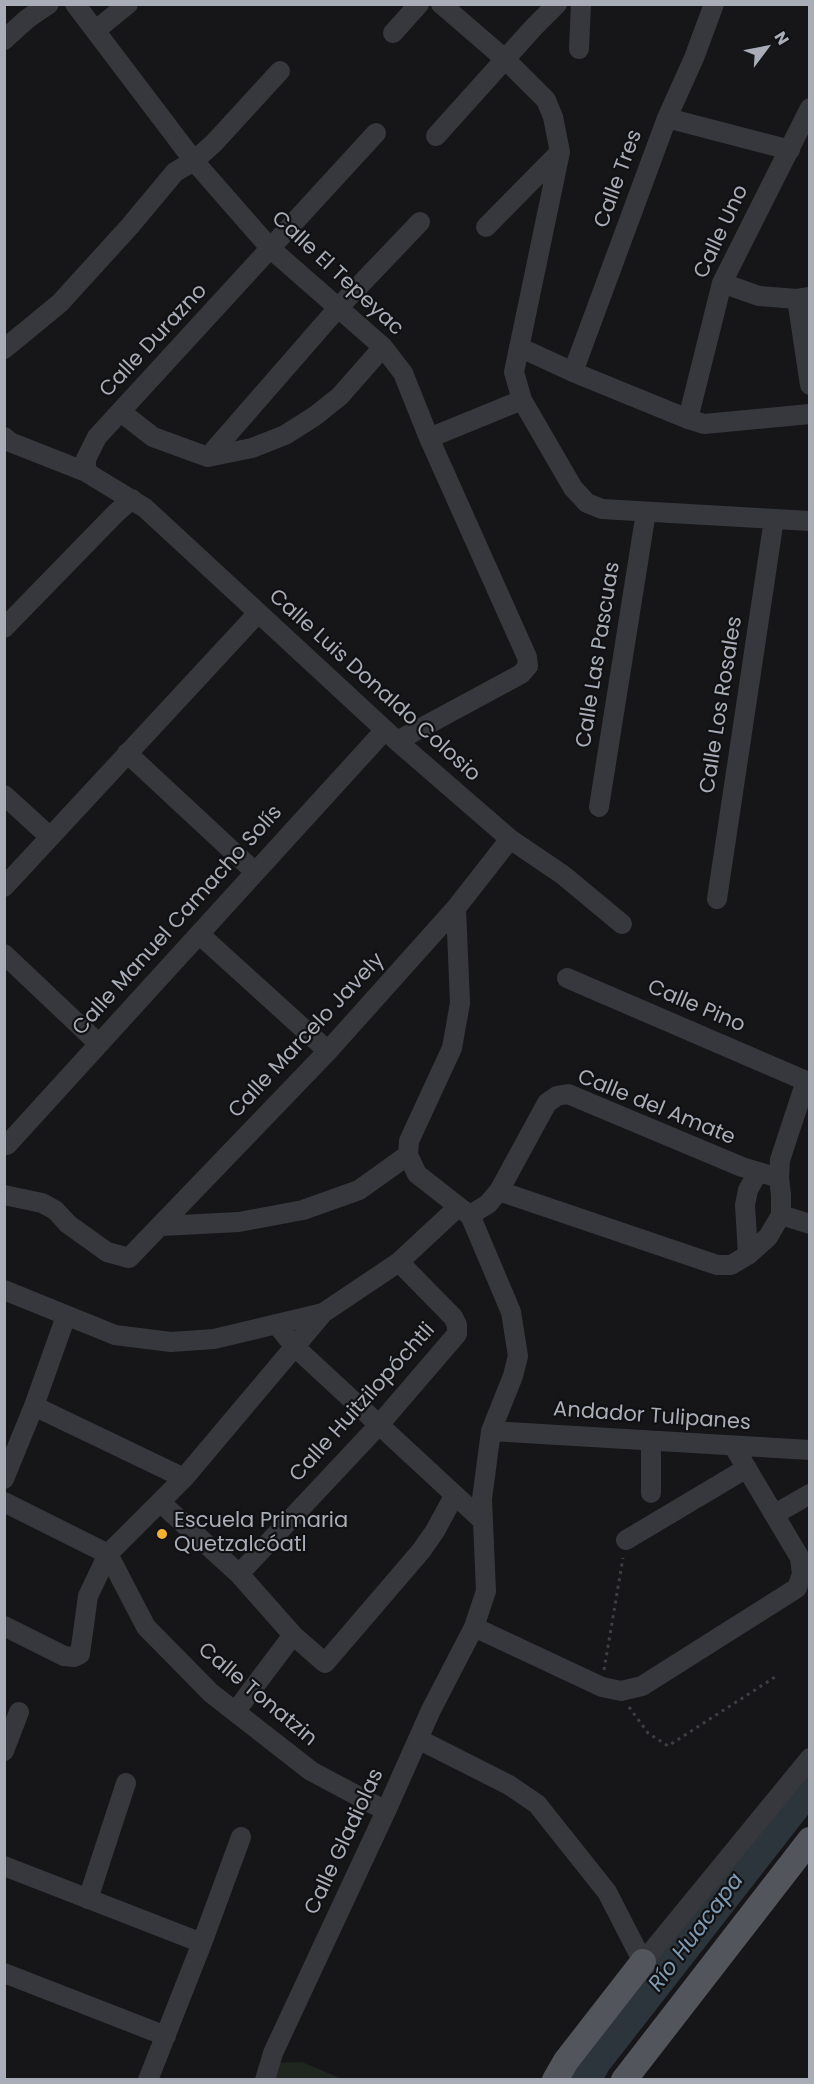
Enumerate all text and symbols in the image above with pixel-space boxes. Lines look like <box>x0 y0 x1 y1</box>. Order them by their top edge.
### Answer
north arrow <box>736 18 796 78</box>
text: N <box>769 27 795 49</box>
street label: Calle Tres <box>590 127 648 231</box>
street label: Calle Uno <box>689 181 755 283</box>
street label: Calle El Tepeyac <box>266 206 408 342</box>
street label: Calle Durazno <box>95 279 213 403</box>
street label: Calle Las Pascuas <box>572 560 626 750</box>
street label: Calle Luis Donaldo Colosio <box>263 584 485 788</box>
street label: Calle Los Rosales <box>696 615 748 795</box>
street label: Calle Manuel Camacho Solís <box>68 801 288 1041</box>
street label: Calle Marcelo Javely <box>224 948 390 1124</box>
street label: Calle Pino <box>643 975 749 1039</box>
street label: Calle del Amate <box>573 1065 739 1151</box>
street label: Calle Huitzilopóchtli <box>285 1318 441 1488</box>
street label: Andador Tulipanes <box>552 1398 752 1436</box>
place label: Escuela Primaria Quetzalcóatl <box>174 1509 348 1559</box>
marker: Escuela Primaria Quetzalcóatl <box>155 1527 169 1541</box>
street label: Calle Tonatzin <box>192 1638 322 1752</box>
street label: Calle Gladiolas <box>300 1765 390 1919</box>
water label: Río Huacapa <box>644 1869 750 1997</box>

